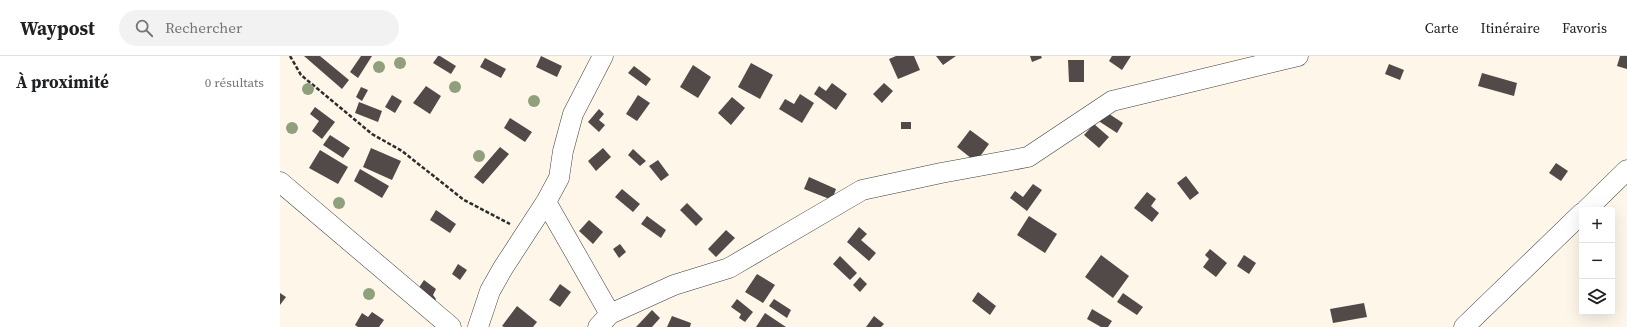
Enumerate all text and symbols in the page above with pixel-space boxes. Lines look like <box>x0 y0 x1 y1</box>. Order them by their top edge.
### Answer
search box <box>119 10 399 46</box>
text: Waypost <box>20 15 95 41</box>
icon: search <box>133 17 155 39</box>
text: Rechercher <box>165 17 242 38</box>
text: Carte <box>1425 18 1459 38</box>
text: Itinéraire <box>1481 18 1540 38</box>
text: Favoris <box>1562 18 1607 38</box>
text: À proximité <box>16 70 109 94</box>
text: 0 résultats <box>205 74 264 91</box>
map controls <box>1579 207 1615 315</box>
button: + <box>1579 207 1615 243</box>
button: − <box>1579 243 1615 279</box>
button: layers <box>1579 279 1615 315</box>

